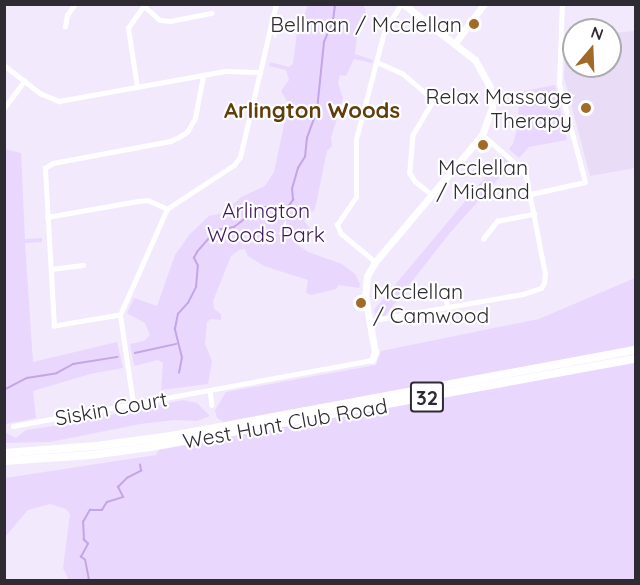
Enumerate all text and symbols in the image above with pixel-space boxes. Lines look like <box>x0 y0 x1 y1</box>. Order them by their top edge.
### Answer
place label: Bellman / Mcclellan <box>270 11 462 37</box>
marker: Bellman / Mcclellan <box>467 17 481 31</box>
north arrow <box>562 18 622 78</box>
text: N <box>588 21 606 44</box>
place label: Relax Massage Therapy <box>425 83 572 133</box>
district label: Arlington Woods <box>224 98 400 124</box>
marker: Relax Massage Therapy <box>577 99 595 117</box>
marker: Mcclellan / Midland <box>476 138 490 152</box>
place label: Mcclellan / Midland <box>436 154 530 204</box>
park label: Arlington Woods Park <box>207 197 325 247</box>
place label: Mcclellan / Camwood <box>373 278 489 328</box>
marker: Mcclellan / Camwood <box>354 296 368 310</box>
road number: 32 <box>409 380 445 414</box>
street label: Siskin Court <box>53 386 169 430</box>
street label: West Hunt Club Road <box>181 393 389 453</box>

